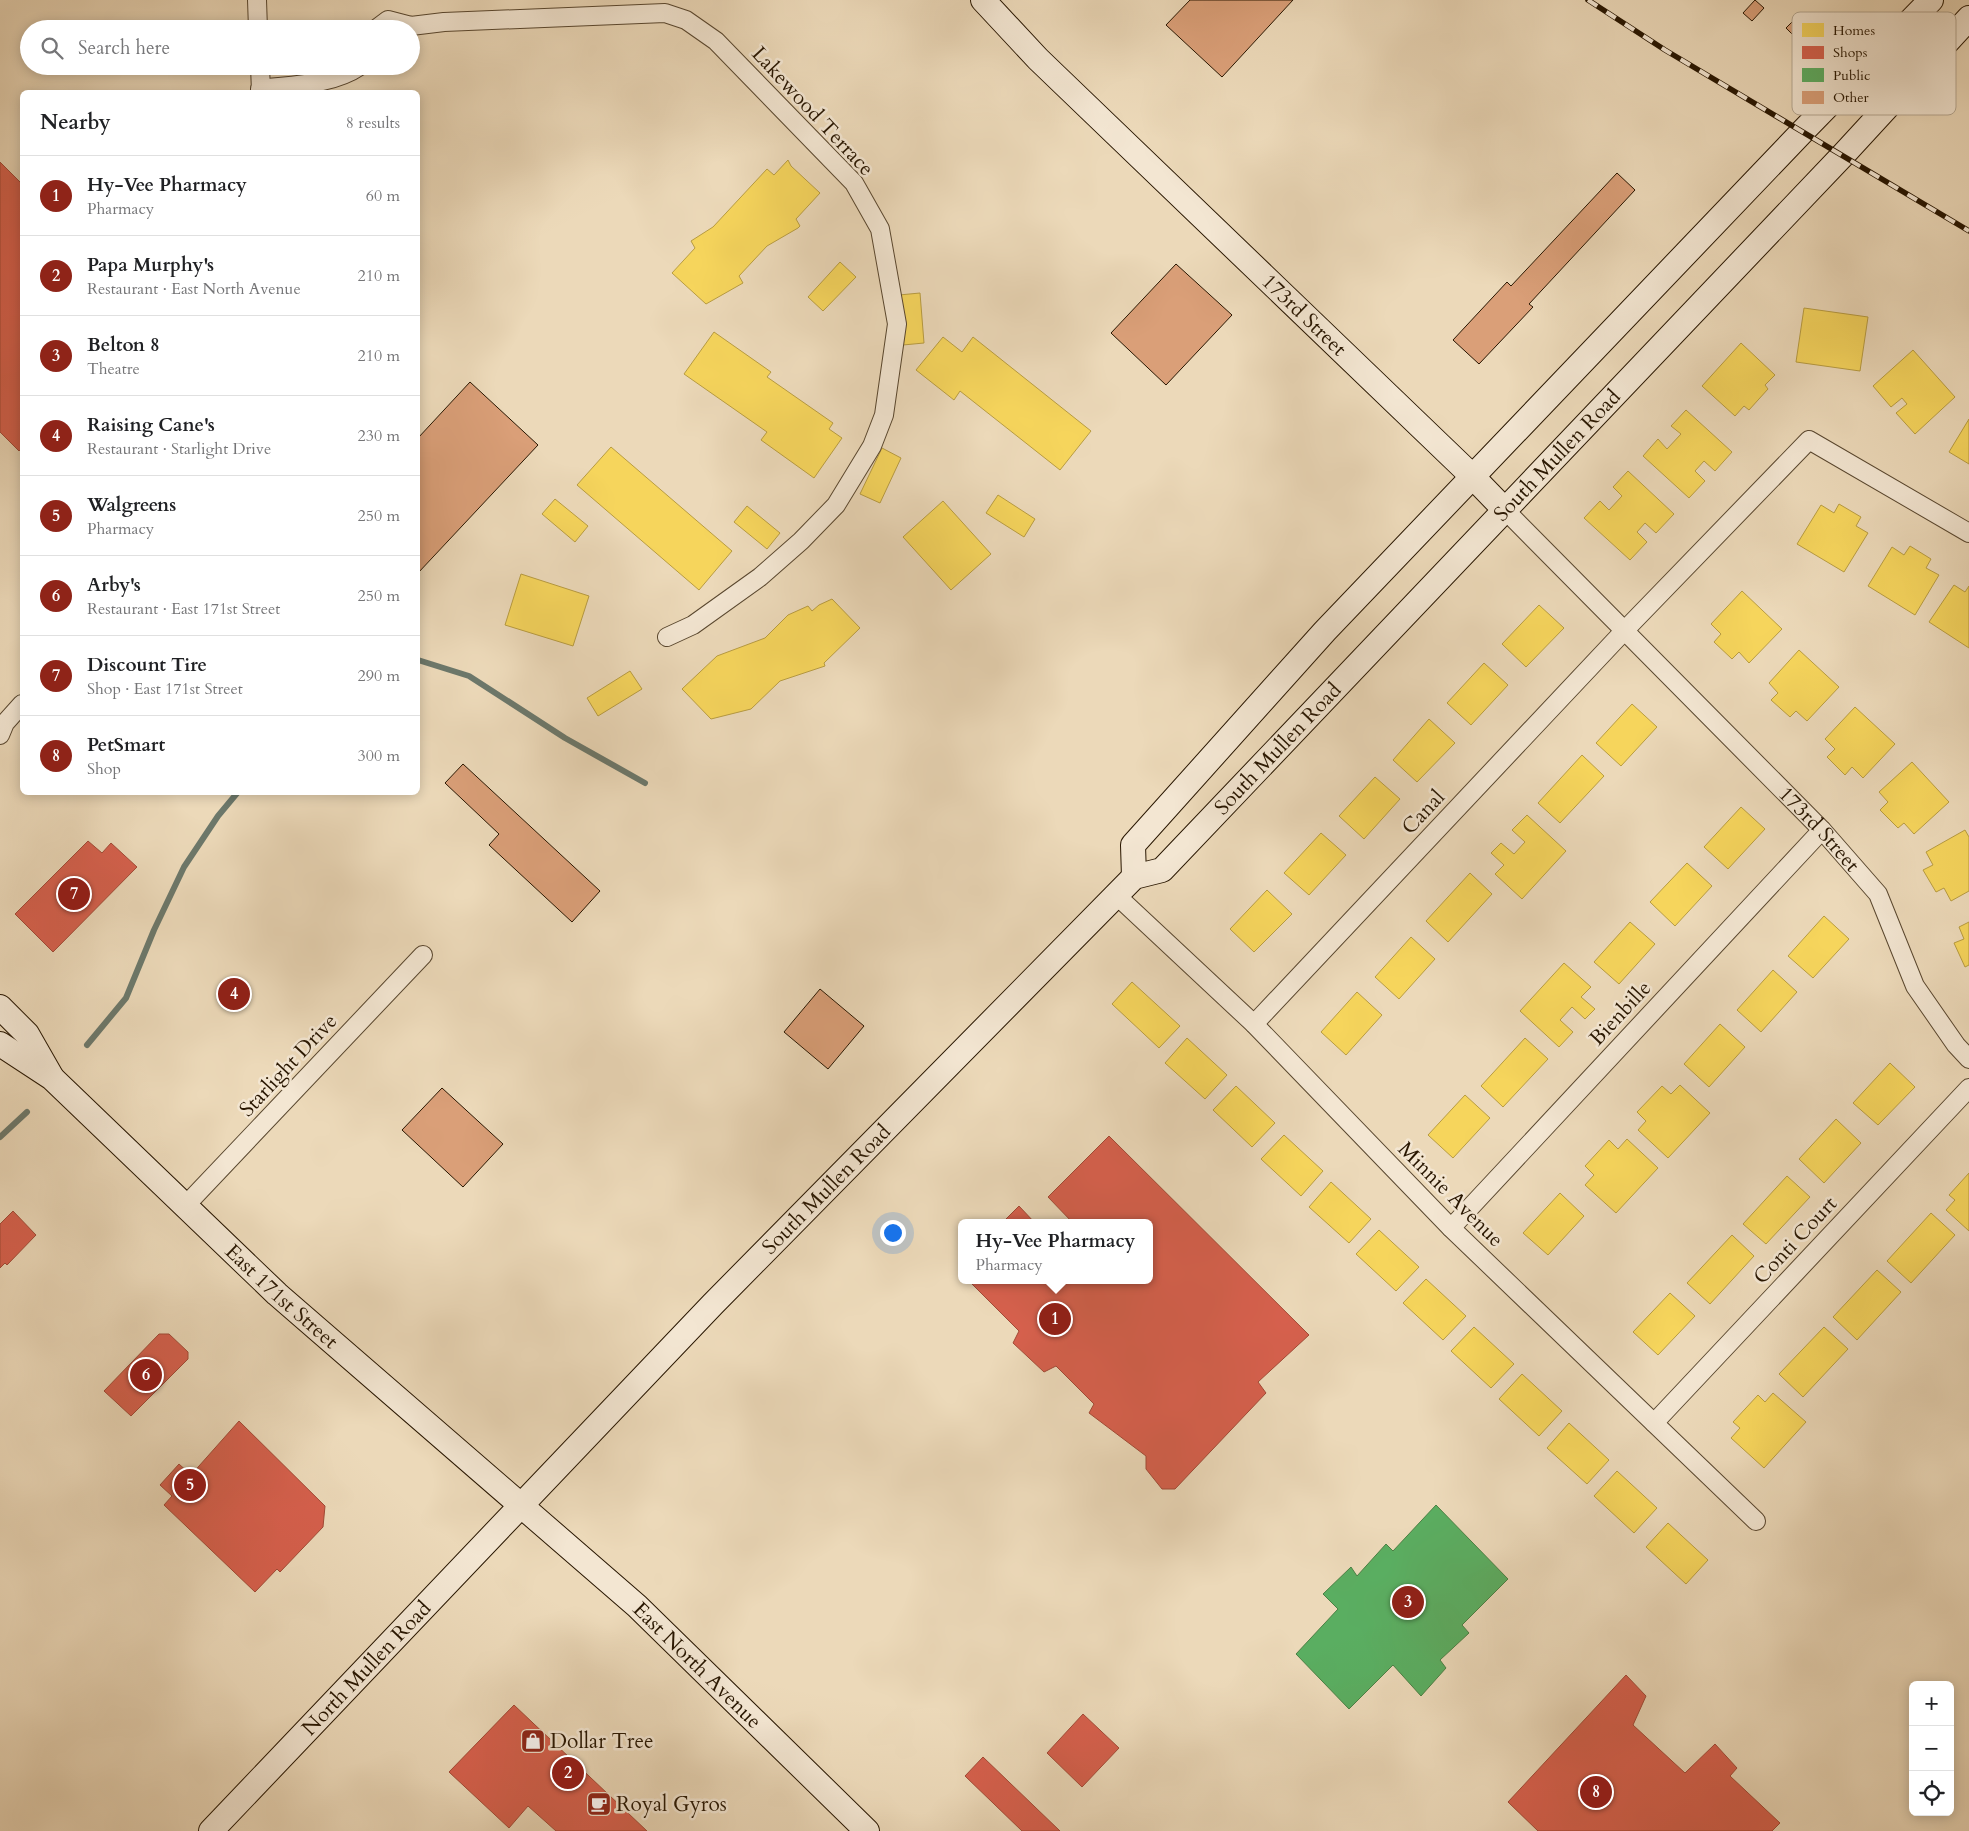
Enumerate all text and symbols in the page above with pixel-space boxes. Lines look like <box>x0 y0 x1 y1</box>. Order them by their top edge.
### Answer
legend <box>1792 12 1956 115</box>
search box <box>20 20 420 75</box>
text: Homes <box>1833 21 1875 40</box>
icon: search <box>38 34 66 62</box>
text: Search here <box>78 35 170 61</box>
street label: Lakewood Terrace <box>745 40 880 182</box>
text: Shops <box>1833 43 1868 62</box>
text: Public <box>1833 66 1870 85</box>
text: Other <box>1833 88 1870 107</box>
text: Nearby <box>40 108 111 137</box>
text: 8 results <box>346 112 400 134</box>
text: Hy-Vee Pharmacy <box>87 172 247 198</box>
text: 1 <box>52 185 60 207</box>
text: 60 m <box>366 185 400 207</box>
text: Pharmacy <box>87 198 154 220</box>
text: Papa Murphy's <box>87 252 214 278</box>
text: 2 <box>52 265 60 287</box>
text: 210 m <box>358 265 400 287</box>
street label: 173rd Street <box>1255 268 1353 363</box>
text: Restaurant · East North Avenue <box>87 278 301 300</box>
text: Belton 8 <box>87 332 160 358</box>
text: 3 <box>52 345 60 367</box>
text: 210 m <box>358 345 400 367</box>
text: Theatre <box>87 358 140 380</box>
street label: South Mullen Road <box>1487 383 1627 528</box>
text: Raising Cane's <box>87 412 215 438</box>
text: 4 <box>52 425 60 447</box>
text: 230 m <box>358 425 400 447</box>
text: Restaurant · Starlight Drive <box>87 438 271 460</box>
text: Walgreens <box>87 492 176 518</box>
text: 5 <box>52 505 60 527</box>
text: 250 m <box>358 505 400 527</box>
text: Pharmacy <box>87 518 154 540</box>
text: Arby's <box>87 572 141 598</box>
text: 6 <box>52 585 60 607</box>
text: 250 m <box>358 585 400 607</box>
text: Restaurant · East 171st Street <box>87 598 280 620</box>
text: Discount Tire <box>87 652 207 678</box>
text: 7 <box>52 665 60 687</box>
text: 290 m <box>358 665 400 687</box>
street label: South Mullen Road <box>1208 676 1348 821</box>
text: Shop · East 171st Street <box>87 678 243 700</box>
text: PetSmart <box>87 732 165 758</box>
text: 8 <box>52 745 60 767</box>
text: 300 m <box>358 745 400 767</box>
text: Shop <box>87 758 121 780</box>
street label: 173rd Street <box>1772 780 1867 879</box>
street label: Canal <box>1395 784 1452 841</box>
pin: 7 <box>58 875 90 913</box>
pin: 4 <box>218 975 250 1013</box>
street label: Bienbille <box>1583 975 1658 1052</box>
street label: Starlight Drive <box>233 1007 344 1123</box>
street label: South Mullen Road <box>756 1118 897 1261</box>
street label: Minnie Avenue <box>1391 1135 1510 1254</box>
street label: Conti Court <box>1747 1190 1844 1291</box>
popup <box>958 1219 1153 1284</box>
your location <box>880 1220 906 1246</box>
text: Hy-Vee Pharmacy <box>976 1228 1135 1254</box>
street label: East 171st Street <box>218 1238 344 1356</box>
text: Pharmacy <box>976 1254 1043 1276</box>
pin: 1 <box>1039 1300 1071 1338</box>
pin: 6 <box>130 1356 162 1394</box>
pin: 5 <box>174 1466 206 1504</box>
pin: 3 <box>1392 1583 1424 1621</box>
street label: North Mullen Road <box>295 1595 438 1742</box>
street label: East North Avenue <box>626 1596 768 1735</box>
map controls <box>1909 1681 1954 1816</box>
button: + <box>1909 1681 1954 1726</box>
button: − <box>1909 1726 1954 1771</box>
place label: Dollar Tree <box>550 1727 654 1756</box>
shop icon: Dollar Tree <box>520 1728 546 1754</box>
pin: 2 <box>552 1754 584 1792</box>
button: locate <box>1909 1771 1954 1816</box>
pin: 8 <box>1580 1773 1612 1811</box>
place label: Royal Gyros <box>616 1790 727 1819</box>
cafe icon: Royal Gyros <box>586 1791 612 1817</box>

